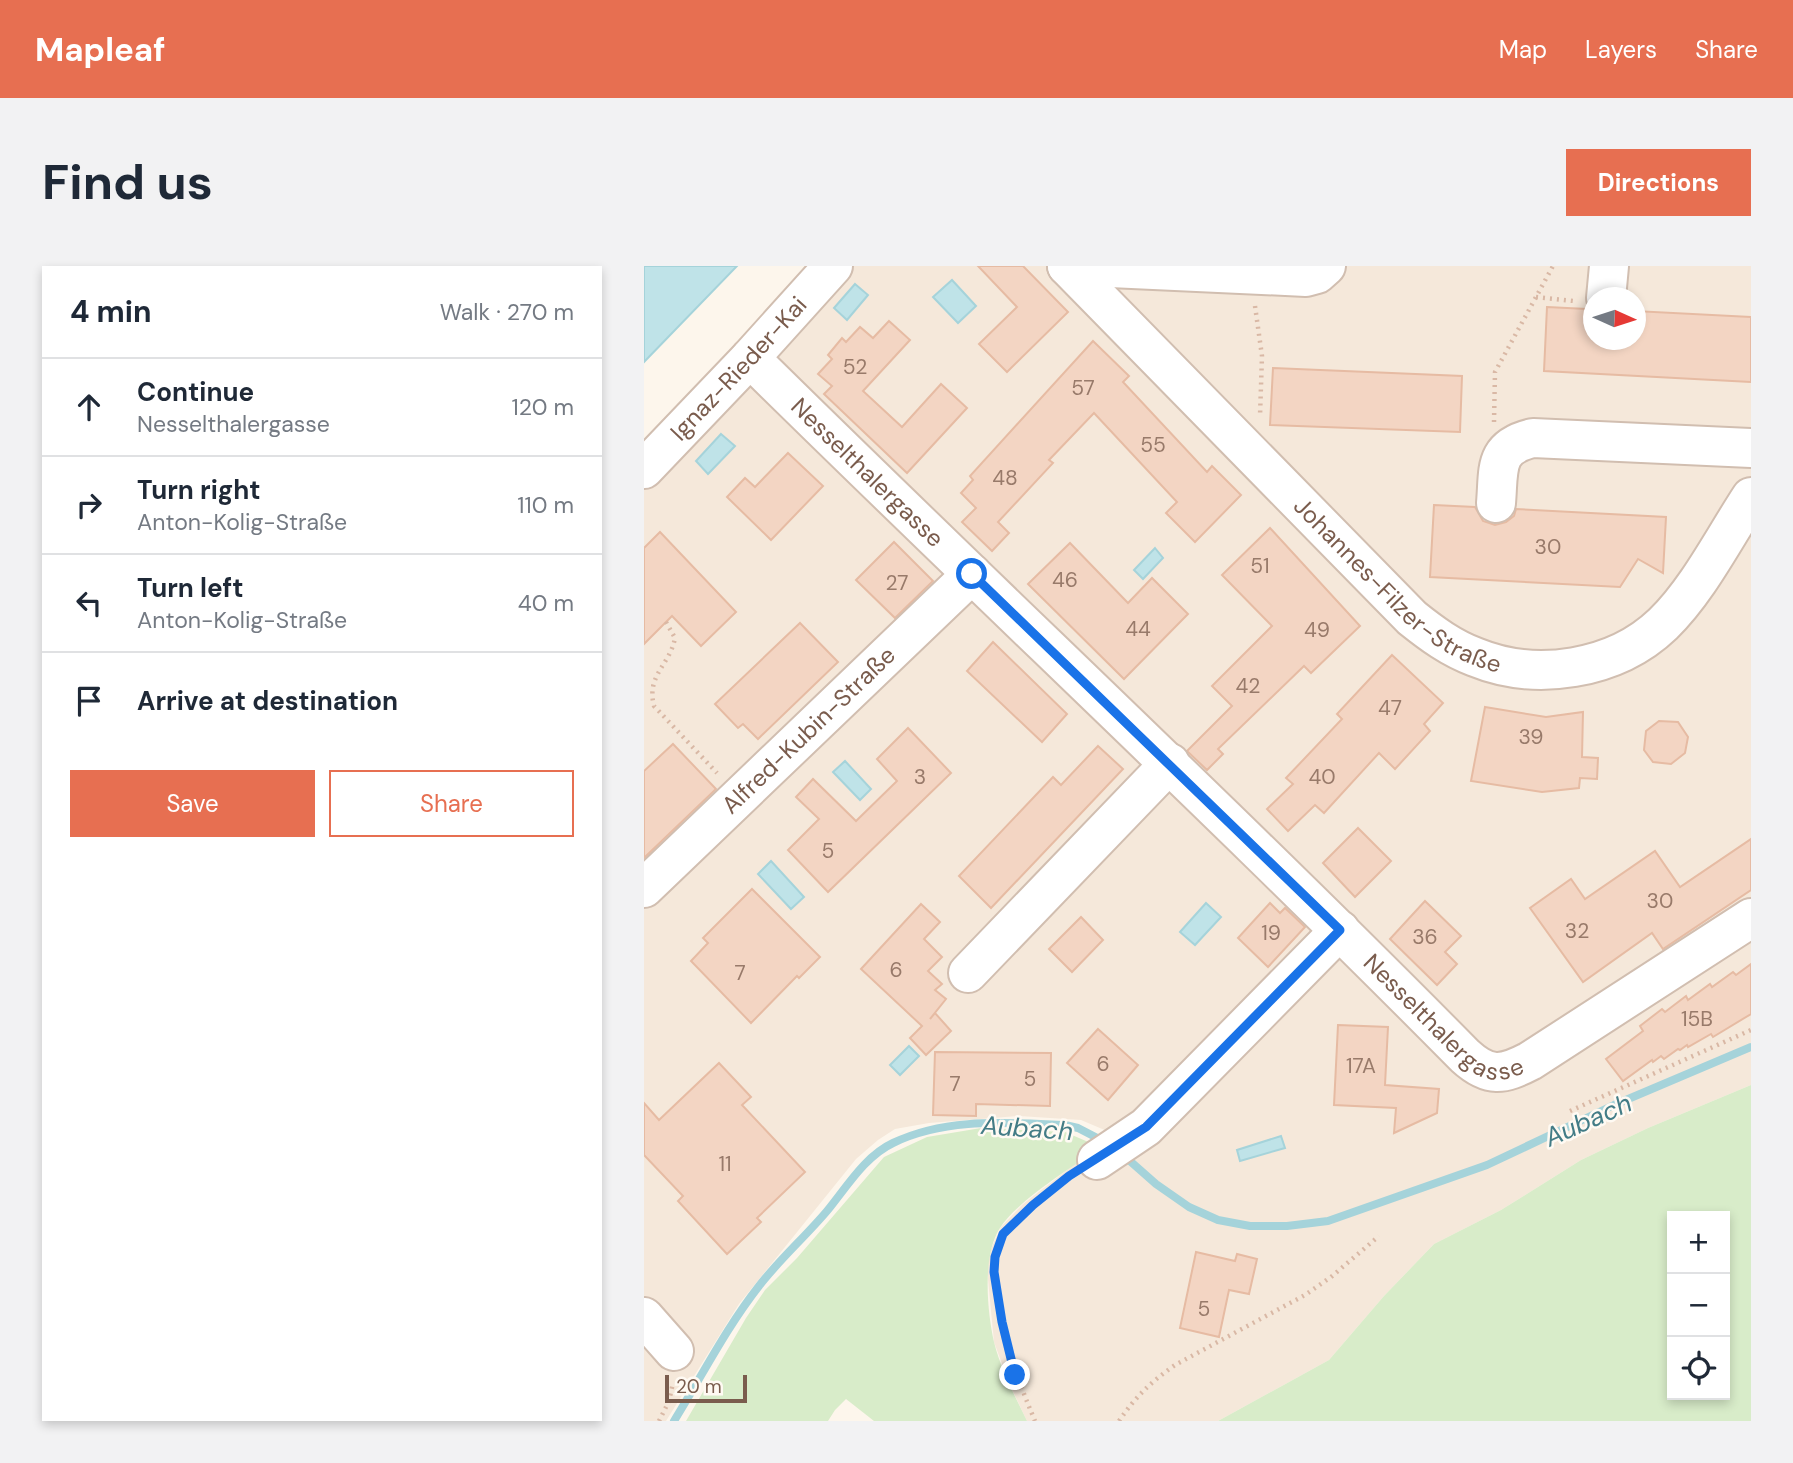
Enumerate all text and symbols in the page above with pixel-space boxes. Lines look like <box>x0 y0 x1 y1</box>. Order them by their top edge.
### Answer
text: Mapleaf <box>35 28 165 71</box>
text: Map <box>1499 34 1547 65</box>
text: Layers <box>1585 34 1657 65</box>
text: Share <box>1695 34 1758 65</box>
button: Directions <box>1566 149 1751 216</box>
text: Find us <box>42 150 213 214</box>
north arrow <box>1583 287 1646 350</box>
street label: Ignaz-Rieder-Kai <box>663 290 813 447</box>
text: 4 min <box>70 292 152 331</box>
text: Walk · 270 m <box>440 297 574 327</box>
house number: 52 <box>843 353 867 381</box>
house number: 57 <box>1071 374 1095 402</box>
text: Continue <box>137 375 254 409</box>
icon: ahead <box>70 388 108 426</box>
street label: Nesselthalergasse <box>785 391 951 554</box>
text: 120 m <box>511 392 574 422</box>
text: Nesselthalergasse <box>137 409 330 439</box>
house number: 55 <box>1140 431 1166 459</box>
house number: 48 <box>992 464 1018 492</box>
text: Turn right <box>137 473 261 507</box>
icon: right <box>70 486 108 524</box>
text: 110 m <box>517 490 574 520</box>
street label: Johannes-Filzer-Straße <box>1287 490 1505 680</box>
text: Anton-Kolig-Straße <box>137 507 347 537</box>
house number: 30 <box>1535 533 1561 561</box>
house number: 51 <box>1250 552 1270 580</box>
route start <box>956 558 987 589</box>
house number: 46 <box>1052 566 1078 594</box>
house number: 27 <box>886 569 908 597</box>
text: Turn left <box>137 571 244 605</box>
icon: left <box>70 584 108 622</box>
text: 40 m <box>518 588 574 618</box>
text: Anton-Kolig-Straße <box>137 605 347 635</box>
house number: 44 <box>1125 615 1151 643</box>
house number: 49 <box>1304 616 1330 644</box>
street label: Alfred-Kubin-Straße <box>715 640 902 820</box>
house number: 42 <box>1236 672 1260 700</box>
icon: arrive <box>70 682 108 720</box>
text: Arrive at destination <box>137 684 398 718</box>
house number: 47 <box>1378 694 1402 722</box>
house number: 39 <box>1519 723 1544 751</box>
house number: 3 <box>914 763 926 791</box>
house number: 40 <box>1308 763 1336 791</box>
button: Save <box>70 770 315 837</box>
button: Share <box>329 770 574 837</box>
house number: 5 <box>822 837 834 865</box>
house number: 30 <box>1647 887 1673 915</box>
house number: 32 <box>1565 917 1589 945</box>
house number: 19 <box>1261 919 1281 947</box>
house number: 36 <box>1412 923 1438 951</box>
street label: Nesselthalergasse <box>1357 947 1528 1087</box>
house number: 6 <box>889 956 903 984</box>
house number: 7 <box>734 959 746 987</box>
house number: 15B <box>1681 1005 1713 1033</box>
house number: 6 <box>1096 1050 1110 1078</box>
house number: 17A <box>1346 1052 1376 1080</box>
house number: 5 <box>1024 1065 1036 1093</box>
house number: 7 <box>949 1070 961 1098</box>
water label: Aubach <box>1538 1086 1637 1155</box>
water label: Aubach <box>979 1108 1074 1148</box>
house number: 11 <box>718 1150 732 1178</box>
map controls <box>1667 1211 1730 1400</box>
button: + <box>1667 1211 1730 1274</box>
button: − <box>1667 1274 1730 1337</box>
house number: 5 <box>1198 1295 1210 1323</box>
button: locate <box>1667 1337 1730 1400</box>
route end <box>999 1359 1030 1390</box>
scale bar <box>665 1372 747 1404</box>
text: 20 m <box>676 1374 722 1399</box>

